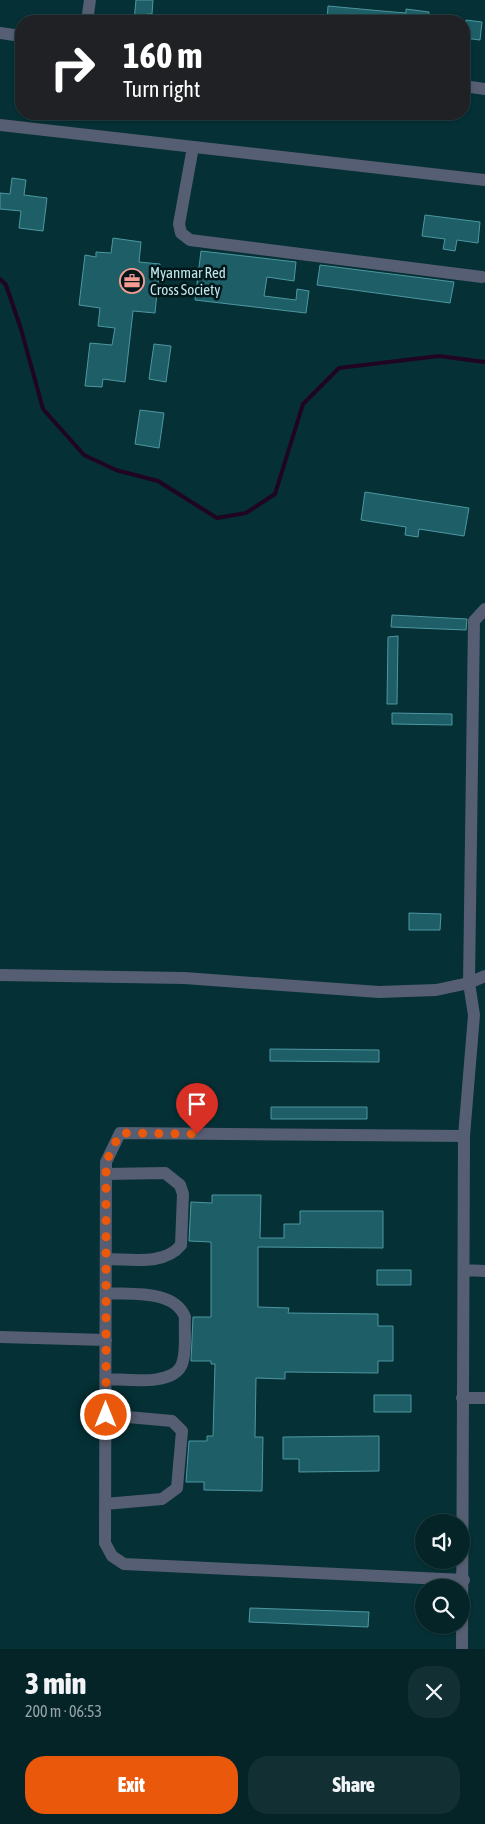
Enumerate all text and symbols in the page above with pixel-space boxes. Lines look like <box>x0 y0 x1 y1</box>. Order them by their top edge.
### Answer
icon: right <box>40 35 105 100</box>
text: 160 m <box>123 35 202 75</box>
text: Turn right <box>123 76 200 102</box>
place label: Myanmar Red Cross Society <box>150 264 226 298</box>
office icon: Myanmar Red Cross Society <box>119 268 145 294</box>
pin <box>176 1083 218 1134</box>
icon: arrive <box>183 1090 211 1118</box>
position arrow <box>79 1388 131 1440</box>
map controls <box>415 1514 470 1634</box>
button: sound <box>415 1514 470 1569</box>
button: search <box>415 1579 470 1634</box>
text: 3 min <box>25 1666 86 1700</box>
button: close <box>408 1666 460 1718</box>
text: 200 m · 06:53 <box>25 1702 102 1720</box>
button: Exit <box>25 1756 238 1814</box>
button: Share <box>248 1756 460 1814</box>

